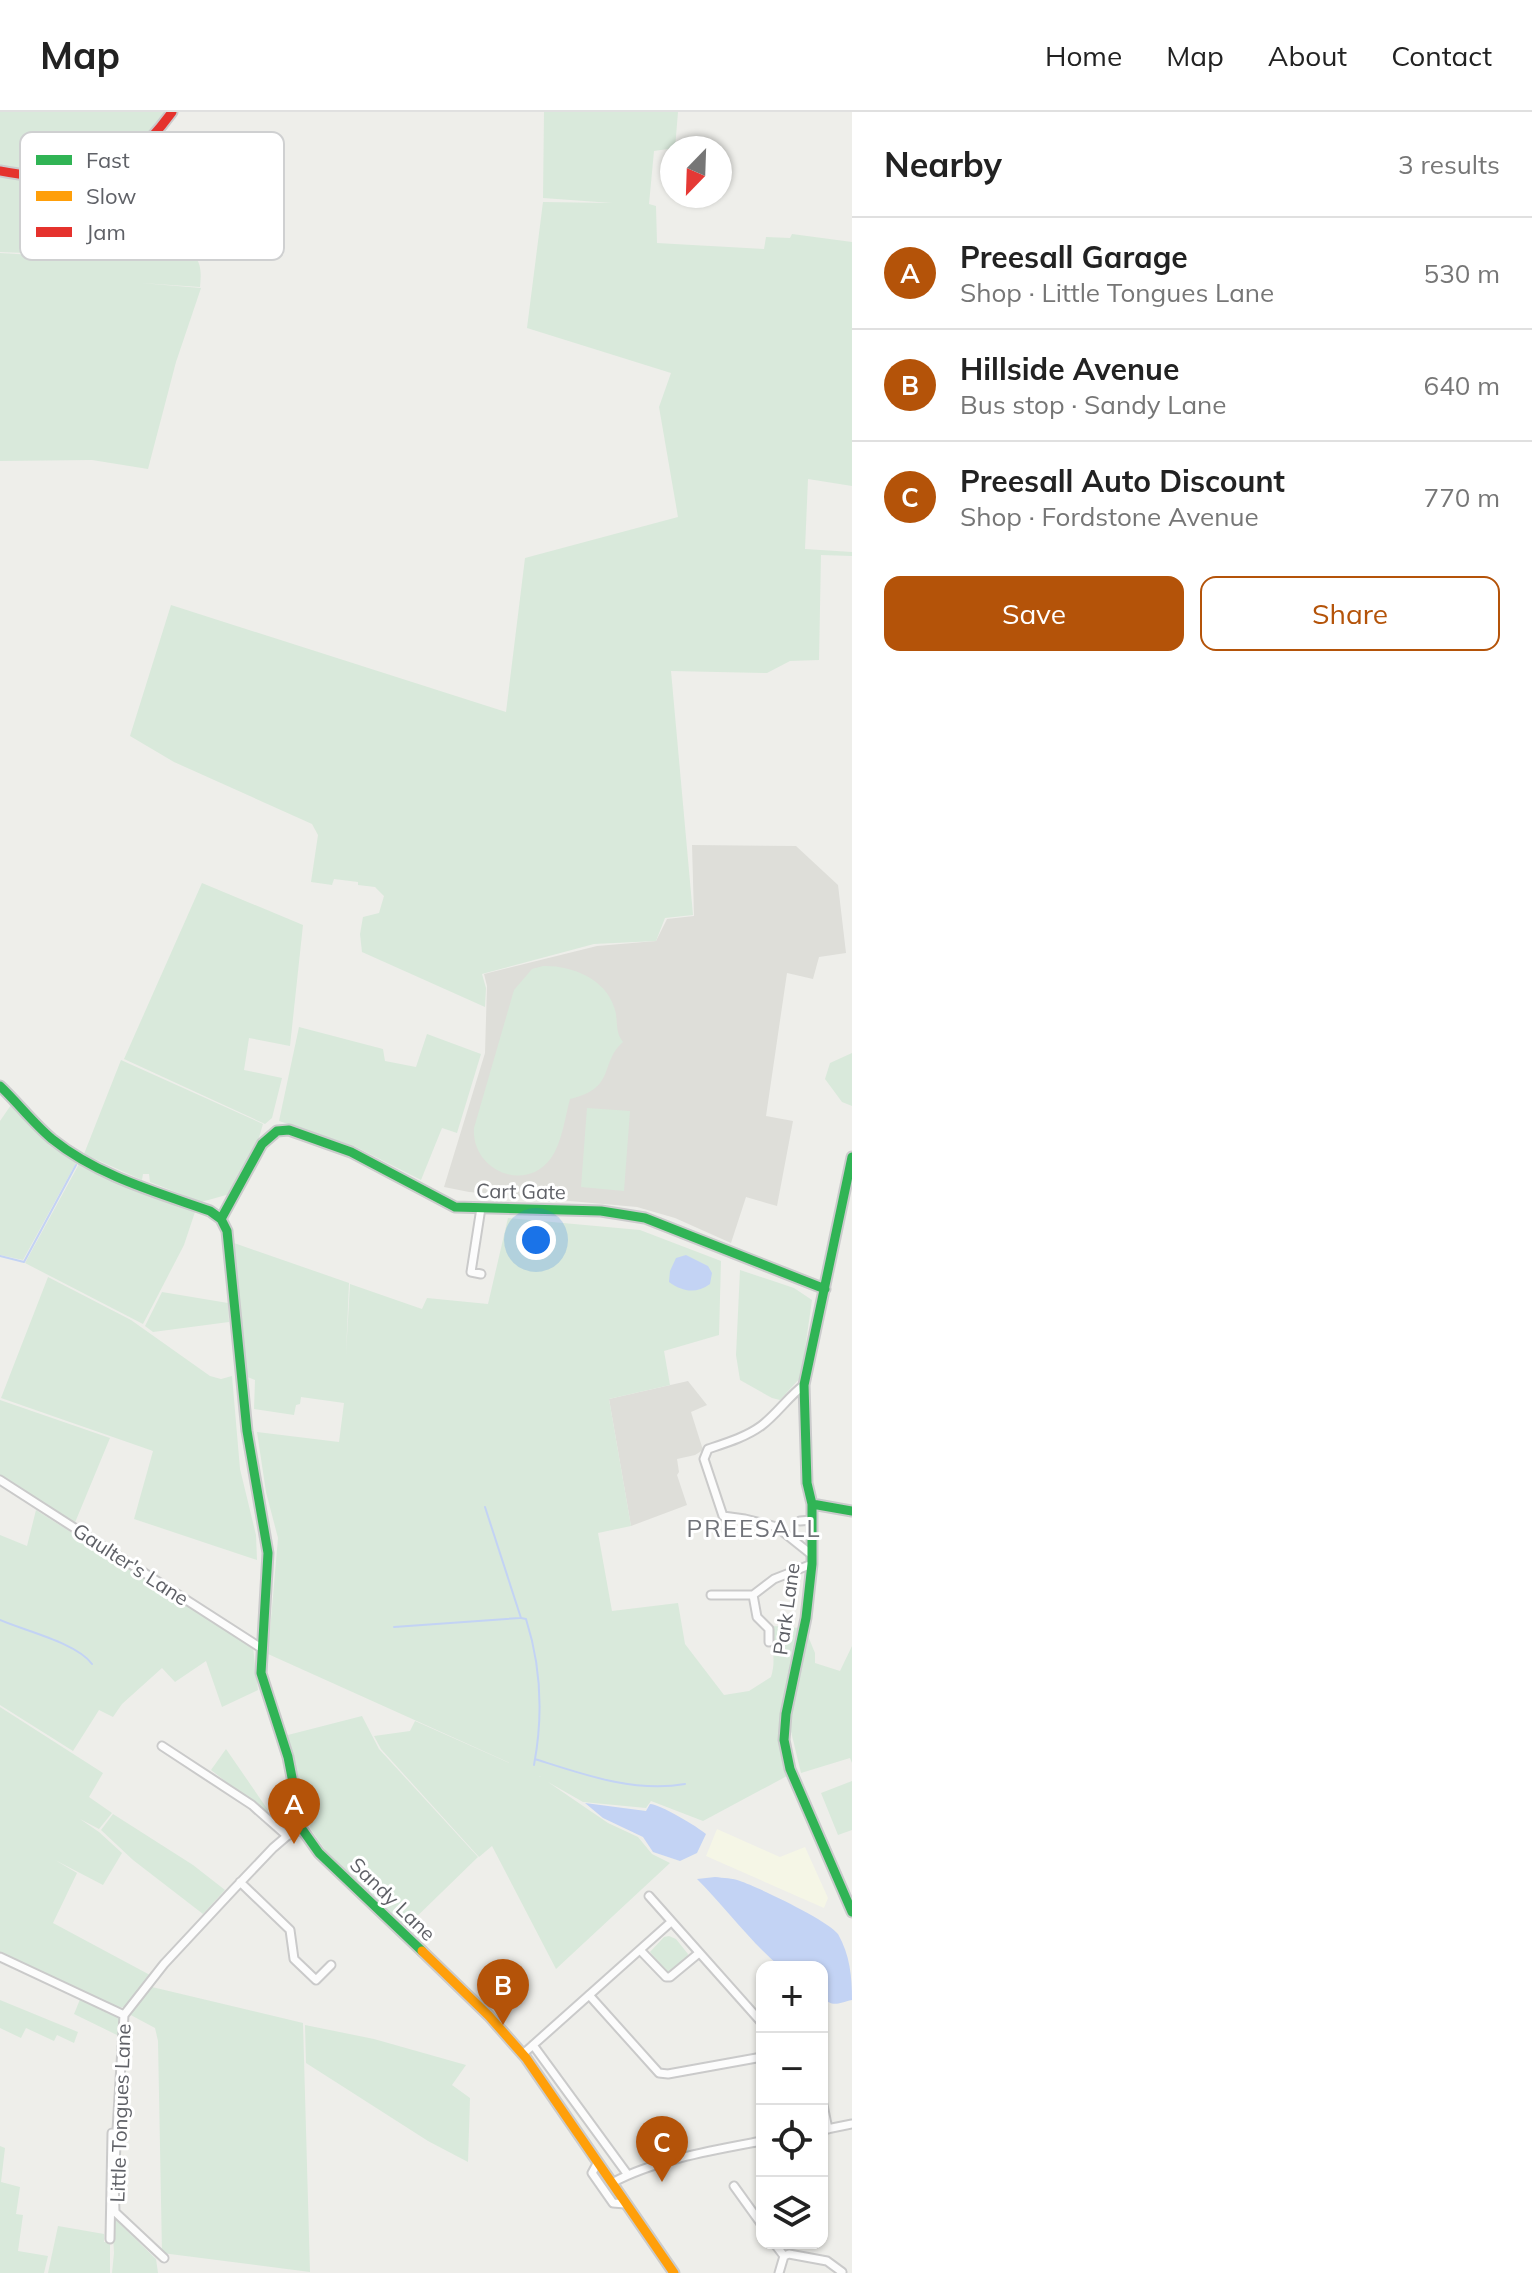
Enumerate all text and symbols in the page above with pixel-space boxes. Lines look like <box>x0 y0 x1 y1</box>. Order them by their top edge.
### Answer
text: Map <box>40 31 120 79</box>
text: Home <box>1045 38 1122 73</box>
text: Map <box>1166 38 1224 73</box>
text: About <box>1268 38 1347 73</box>
text: Contact <box>1391 38 1492 73</box>
legend <box>20 132 284 260</box>
north arrow <box>660 136 732 208</box>
text: Nearby <box>884 143 1002 186</box>
text: Fast <box>86 146 130 174</box>
text: 3 results <box>1398 148 1500 181</box>
text: Slow <box>86 182 136 210</box>
text: Jam <box>86 218 126 246</box>
text: Preesall Garage <box>960 238 1188 276</box>
text: A <box>900 257 920 290</box>
text: 530 m <box>1424 257 1500 290</box>
text: Shop · Little Tongues Lane <box>960 276 1274 309</box>
text: Hillside Avenue <box>960 350 1179 388</box>
text: B <box>901 369 919 402</box>
text: 640 m <box>1424 369 1500 402</box>
text: Bus stop · Sandy Lane <box>960 388 1227 421</box>
text: Preesall Auto Discount <box>960 462 1285 500</box>
text: C <box>901 481 919 514</box>
text: 770 m <box>1424 481 1500 514</box>
text: Shop · Fordstone Avenue <box>960 500 1259 533</box>
button: Save <box>884 576 1184 651</box>
button: Share <box>1200 576 1500 651</box>
street label: Cart Gate <box>476 1178 566 1204</box>
your location <box>516 1220 556 1260</box>
district label: PREESALL <box>687 1513 821 1543</box>
street label: Gaulter's Lane <box>68 1517 194 1611</box>
street label: Park Lane <box>767 1561 805 1657</box>
pin: A <box>268 1778 320 1844</box>
street label: Sandy Lane <box>345 1852 441 1946</box>
pin: B <box>477 1959 529 2025</box>
map controls <box>756 1961 828 2249</box>
button: + <box>756 1961 828 2033</box>
street label: Little Tongues Lane <box>104 2023 136 2203</box>
button: − <box>756 2033 828 2105</box>
button: locate <box>756 2105 828 2177</box>
pin: C <box>636 2116 688 2182</box>
button: layers <box>756 2177 828 2249</box>

